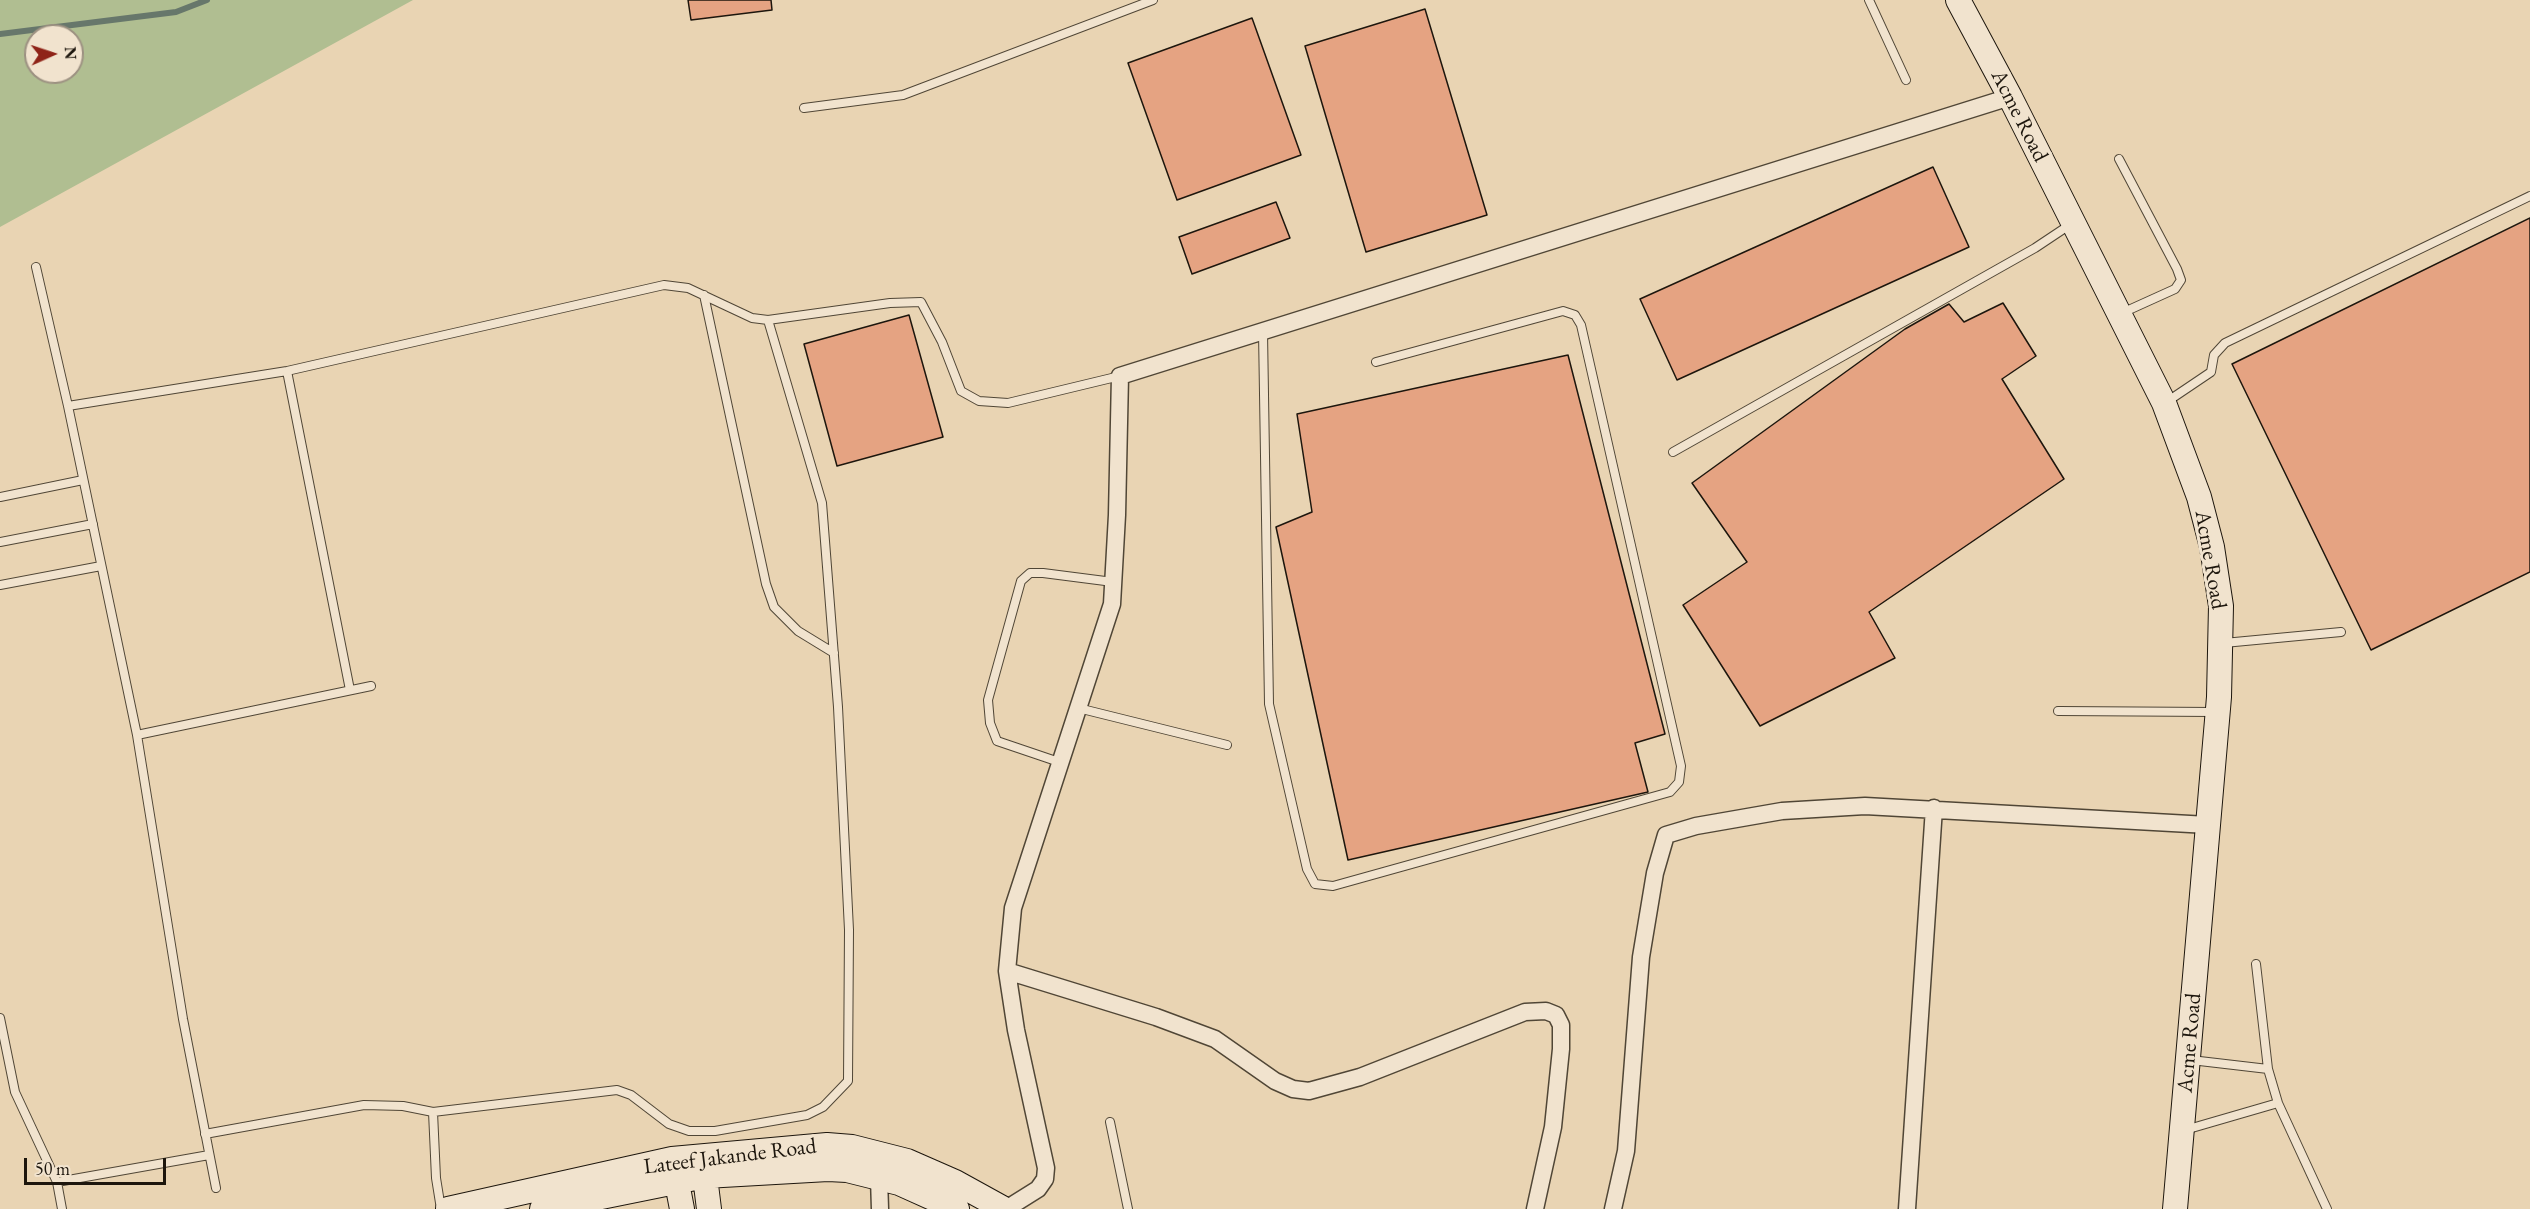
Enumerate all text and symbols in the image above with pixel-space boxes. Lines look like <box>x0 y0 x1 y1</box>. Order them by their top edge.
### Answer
north arrow <box>24 24 84 84</box>
text: N <box>60 46 81 60</box>
street label: Acme Road <box>1985 65 2053 167</box>
street label: Acme Road <box>2188 508 2232 612</box>
street label: Acme Road <box>2172 992 2208 1094</box>
street label: Lateef Jakande Road <box>642 1133 818 1181</box>
scale bar <box>27 1146 170 1184</box>
text: 50 m <box>35 1157 70 1180</box>

